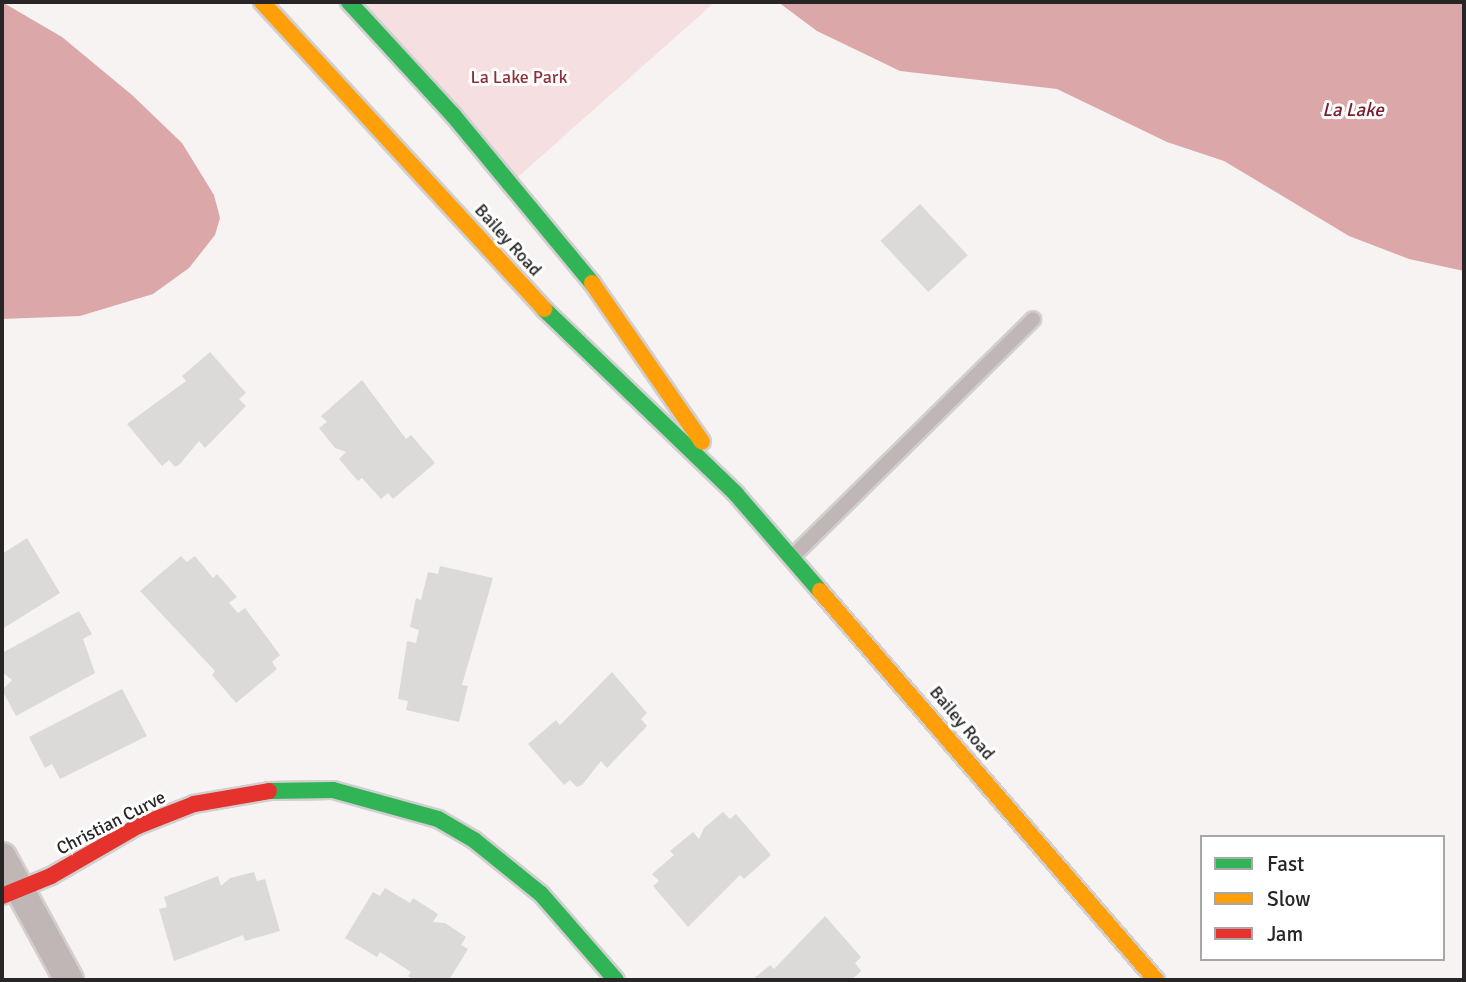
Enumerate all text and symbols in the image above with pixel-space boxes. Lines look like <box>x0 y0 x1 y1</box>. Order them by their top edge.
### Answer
park label: La Lake Park <box>471 66 567 88</box>
water label: La Lake <box>1322 100 1384 122</box>
street label: Bailey Road <box>470 199 546 281</box>
street label: Bailey Road <box>925 682 999 764</box>
street label: Christian Curve <box>53 786 169 860</box>
legend <box>1200 835 1445 961</box>
text: Fast <box>1267 851 1304 877</box>
text: Slow <box>1267 886 1311 912</box>
text: Jam <box>1267 921 1303 947</box>

